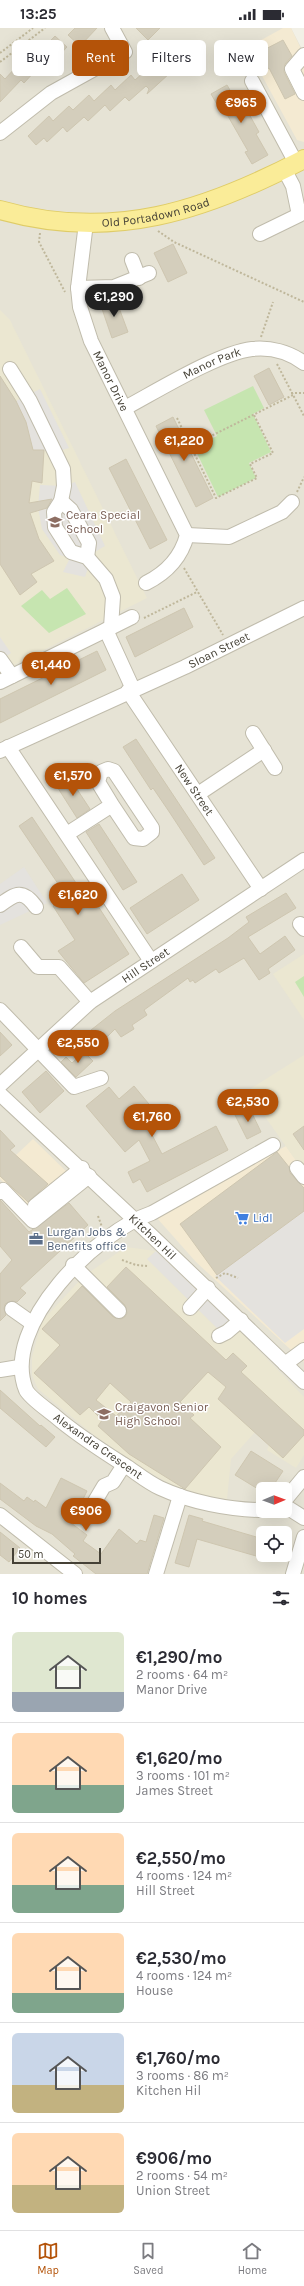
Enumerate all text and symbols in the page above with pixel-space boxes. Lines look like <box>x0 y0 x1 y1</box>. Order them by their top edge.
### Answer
text: 13:25 <box>20 5 57 23</box>
chip: Buy <box>12 40 64 76</box>
chip: Rent <box>72 40 129 76</box>
chip: Filters <box>137 40 206 76</box>
chip: New <box>214 40 268 76</box>
pin: €965 <box>217 90 265 124</box>
text: €965 <box>225 95 257 110</box>
street label: Old Portadown Road <box>101 195 211 230</box>
pin: €1,290 <box>81 284 147 318</box>
text: €1,290 <box>94 289 134 304</box>
street label: Manor Park <box>180 344 243 382</box>
street label: Manor Drive <box>90 348 132 414</box>
pin: €1,220 <box>151 428 217 462</box>
text: €1,220 <box>164 433 204 448</box>
place label: Ceara Special School <box>66 508 140 536</box>
school or university icon: Ceara Special School <box>47 514 63 530</box>
street label: Sloan Street <box>186 629 252 671</box>
pin: €1,440 <box>18 652 84 686</box>
text: €1,440 <box>31 657 71 672</box>
street label: New Street <box>172 761 217 819</box>
pin: €1,570 <box>40 763 106 797</box>
text: €1,570 <box>54 768 92 783</box>
pin: €1,620 <box>45 882 111 916</box>
text: €1,620 <box>58 887 98 902</box>
street label: Hill Street <box>119 944 172 986</box>
pin: €2,550 <box>45 1030 111 1064</box>
text: €2,550 <box>57 1035 99 1050</box>
pin: €2,530 <box>215 1089 281 1123</box>
text: €2,530 <box>226 1094 270 1109</box>
pin: €1,760 <box>119 1104 185 1138</box>
text: €1,760 <box>133 1109 171 1124</box>
supermarket icon: Lidl <box>234 1210 250 1226</box>
street label: Kitchen Hil <box>126 1211 179 1263</box>
place label: Lidl <box>253 1211 273 1225</box>
place label: Lurgan Jobs & Benefits office <box>47 1225 126 1253</box>
office icon: Lurgan Jobs & Benefits office <box>28 1231 44 1247</box>
place label: Craigavon Senior High School <box>115 1400 209 1428</box>
school or university icon: Craigavon Senior High School <box>96 1406 112 1422</box>
street label: Alexandra Crescent <box>51 1410 146 1482</box>
north arrow <box>256 1482 292 1518</box>
map controls <box>256 1482 292 1562</box>
pin: €906 <box>62 1498 110 1532</box>
text: €906 <box>70 1503 102 1518</box>
button: locate <box>256 1526 292 1562</box>
scale bar <box>12 1546 101 1565</box>
text: 50 m <box>18 1548 44 1561</box>
icon: filters <box>270 1587 292 1609</box>
text: 10 homes <box>12 1588 87 1608</box>
text: €1,290/mo <box>136 1647 222 1667</box>
icon: home <box>44 1648 92 1696</box>
text: 2 rooms · 64 m² <box>136 1667 228 1682</box>
text: Manor Drive <box>136 1682 207 1697</box>
text: €1,620/mo <box>136 1748 222 1768</box>
icon: home <box>44 1749 92 1797</box>
text: 3 rooms · 101 m² <box>136 1768 230 1783</box>
text: James Street <box>136 1783 213 1798</box>
text: €2,550/mo <box>136 1848 226 1868</box>
icon: home <box>44 1849 92 1897</box>
text: 4 rooms · 124 m² <box>136 1868 232 1883</box>
text: Hill Street <box>136 1883 195 1898</box>
text: €2,530/mo <box>136 1948 226 1968</box>
icon: home <box>44 1949 92 1997</box>
text: 4 rooms · 124 m² <box>136 1968 232 1983</box>
text: House <box>136 1983 173 1998</box>
text: €1,760/mo <box>136 2048 220 2068</box>
icon: home <box>44 2049 92 2097</box>
text: 3 rooms · 86 m² <box>136 2068 229 2083</box>
text: Kitchen Hil <box>136 2083 201 2098</box>
text: €906/mo <box>136 2148 212 2168</box>
icon: home <box>44 2149 92 2197</box>
text: 2 rooms · 54 m² <box>136 2168 228 2183</box>
text: Union Street <box>136 2183 210 2198</box>
tab: Map <box>37 2240 59 2277</box>
tab: Saved <box>133 2240 164 2277</box>
tab: Home <box>238 2240 267 2277</box>

